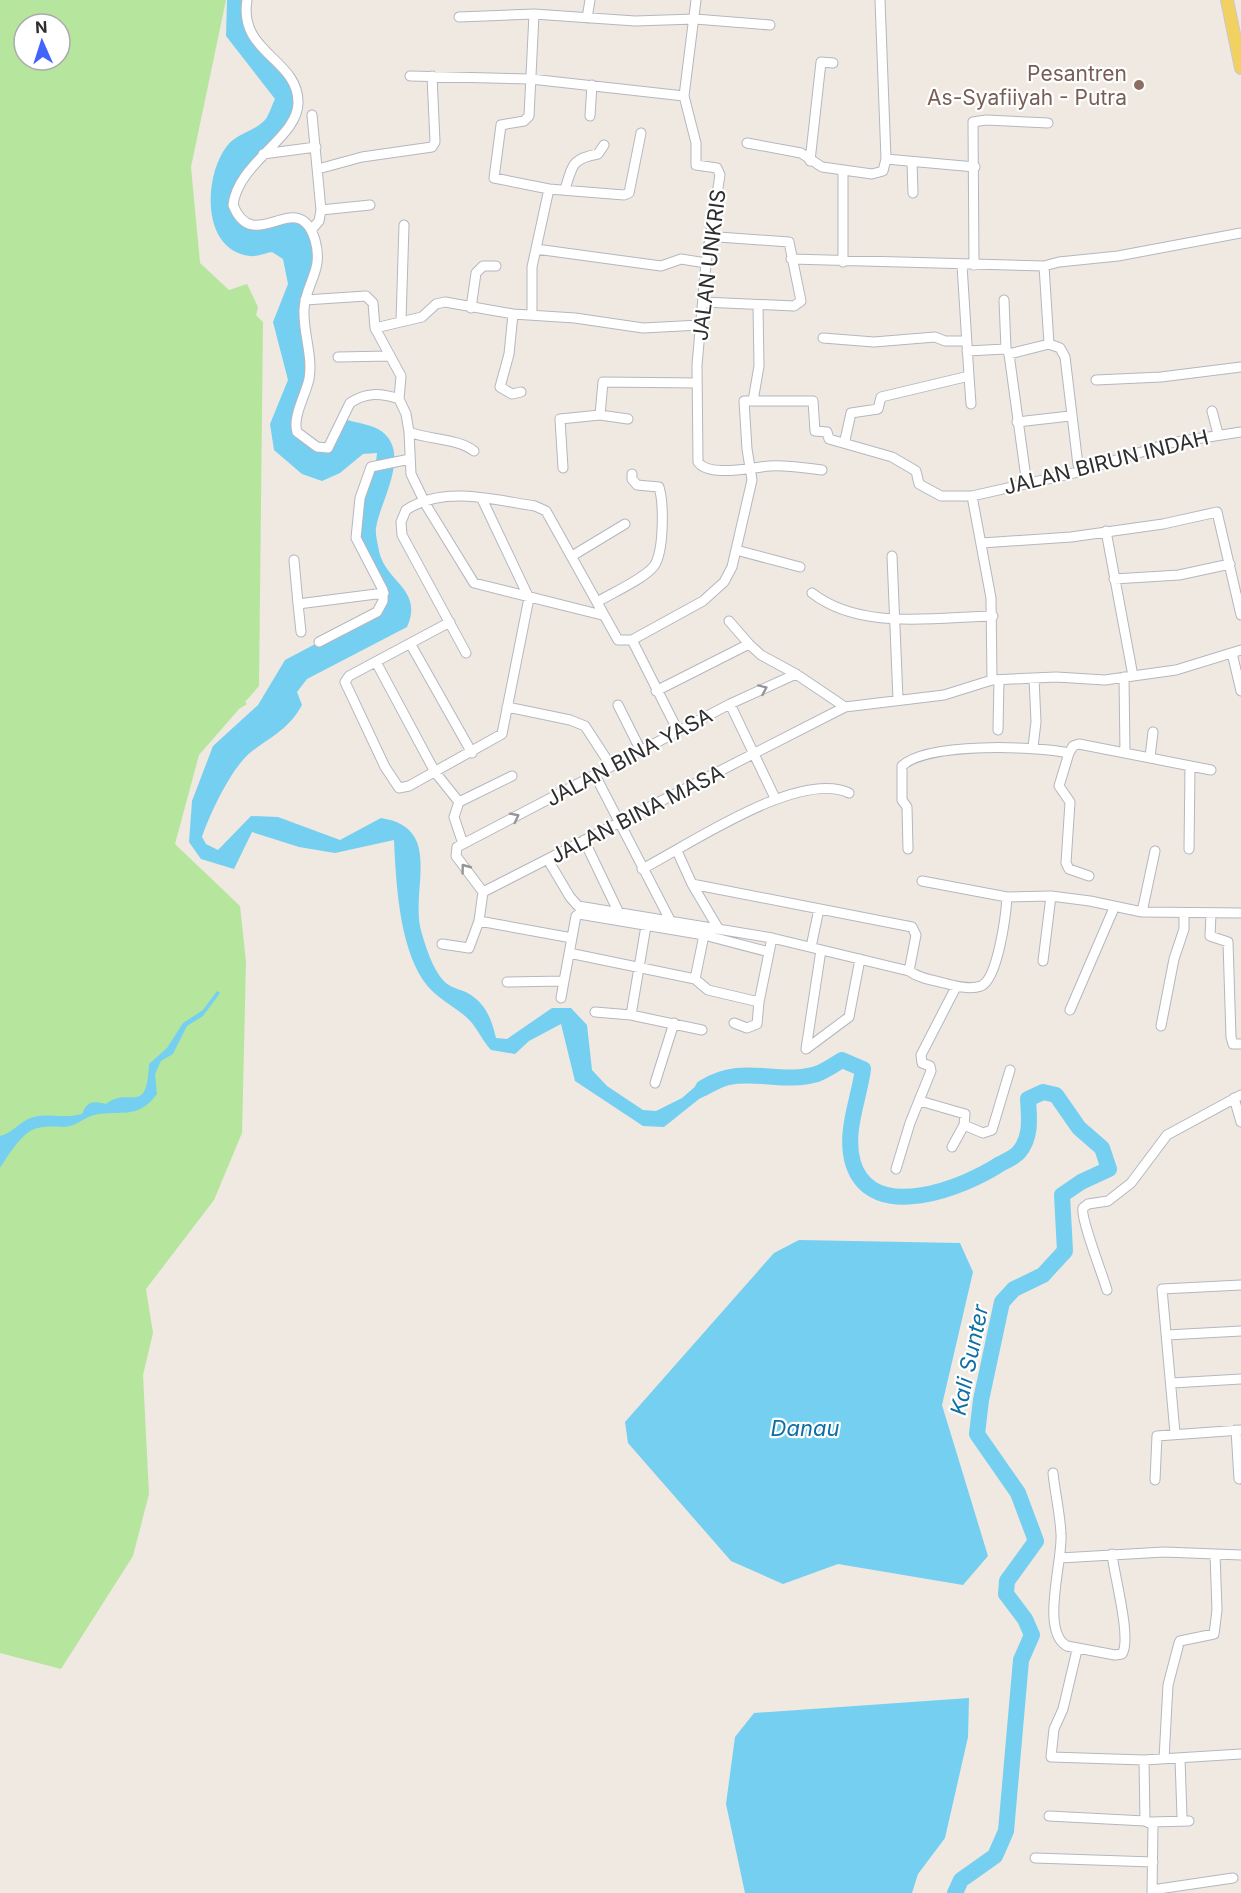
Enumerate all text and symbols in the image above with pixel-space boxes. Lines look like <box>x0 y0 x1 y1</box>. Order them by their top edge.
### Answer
north arrow <box>12 12 72 72</box>
text: N <box>35 17 48 37</box>
place label: Pesantren As-Syafiiyah - Putra <box>927 61 1127 110</box>
marker: Pesantren As-Syafiiyah - Putra <box>1132 78 1146 92</box>
street label: JALAN UNKRIS <box>687 188 731 342</box>
street label: JALAN BIRUN INDAH <box>1001 424 1211 500</box>
one-way arrow <box>756 685 767 697</box>
street label: JALAN BINA YASA <box>541 703 717 811</box>
street label: JALAN BINA MASA <box>546 759 728 869</box>
one-way arrow <box>508 812 519 824</box>
one-way arrow <box>461 863 472 874</box>
water label: Kali Sunter <box>945 1302 994 1418</box>
water label: Danau <box>771 1415 839 1441</box>

